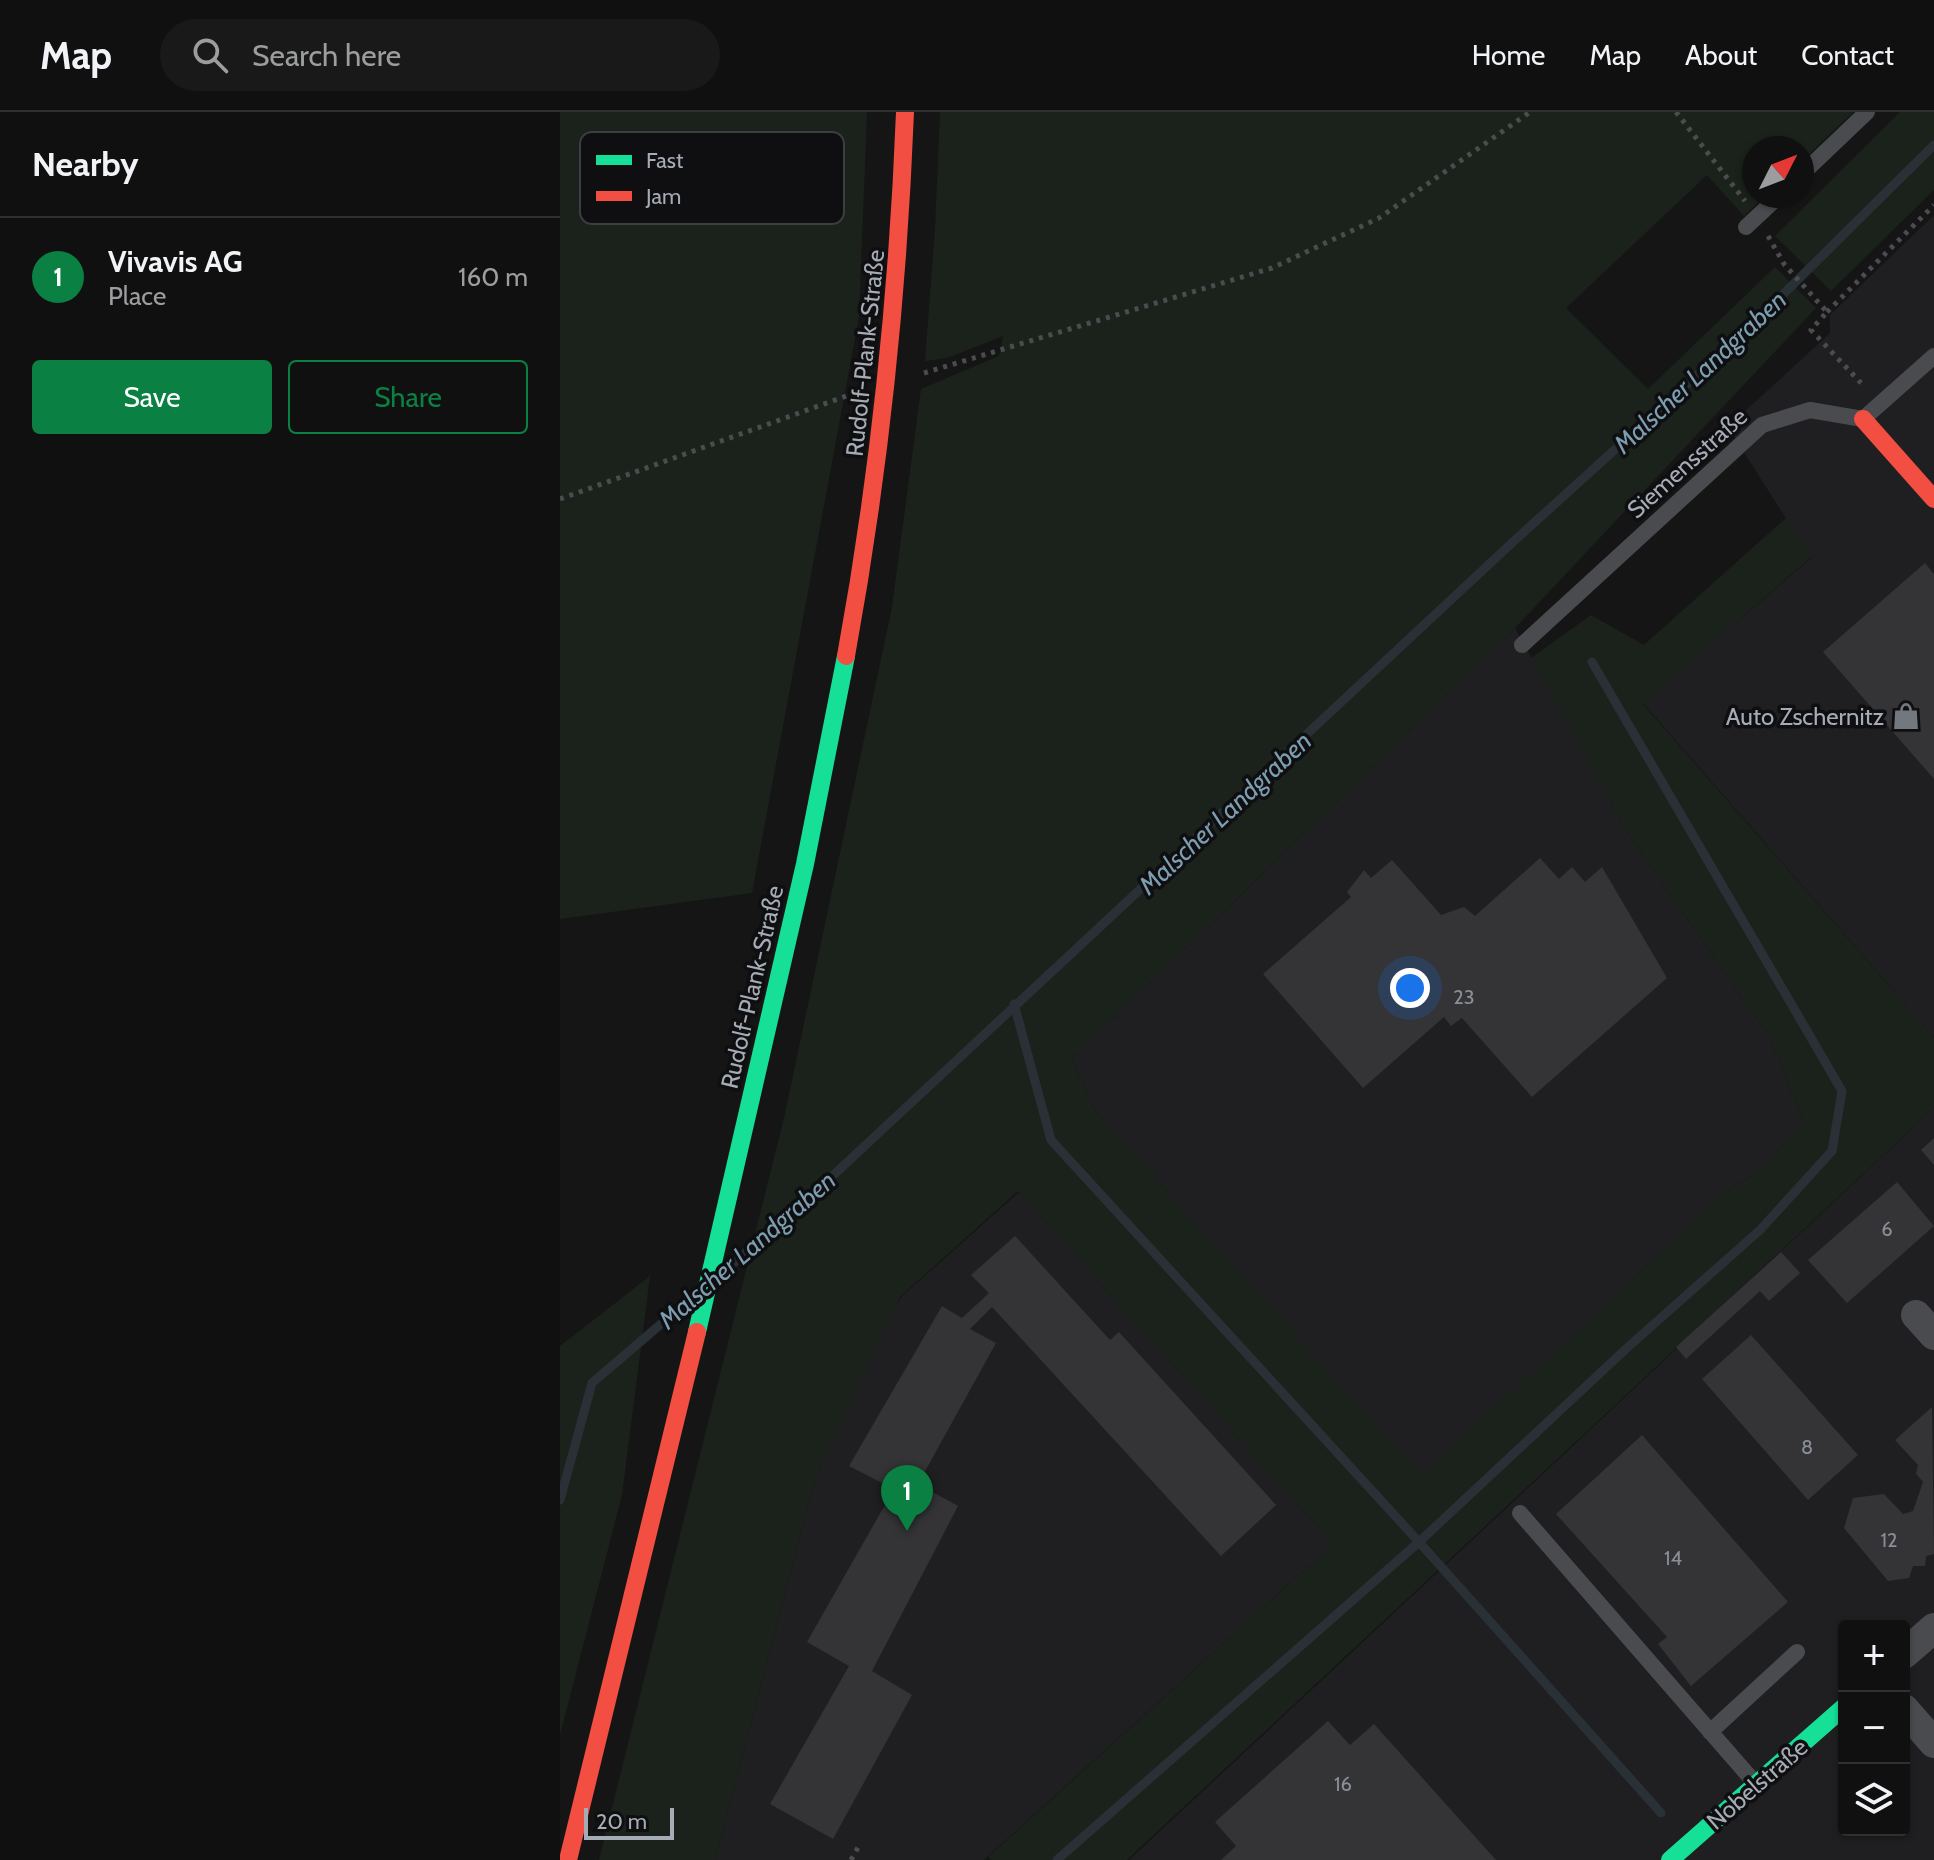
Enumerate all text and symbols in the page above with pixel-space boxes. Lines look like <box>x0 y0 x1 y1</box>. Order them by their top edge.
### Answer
search box <box>160 19 720 91</box>
text: Map <box>40 32 112 79</box>
icon: search <box>188 33 232 77</box>
text: Search here <box>252 37 401 74</box>
text: Home <box>1472 38 1545 72</box>
text: Map <box>1589 38 1641 72</box>
text: About <box>1685 38 1757 72</box>
text: Contact <box>1801 38 1894 72</box>
legend <box>580 132 844 224</box>
north arrow <box>1742 136 1814 208</box>
text: Nearby <box>32 143 139 185</box>
text: Fast <box>646 147 684 174</box>
text: Jam <box>645 183 681 210</box>
text: Vivavis AG <box>108 243 243 280</box>
street label: Rudolf-Plank-Straße <box>840 248 890 458</box>
text: 1 <box>53 261 63 293</box>
text: 160 m <box>458 261 528 293</box>
text: Place <box>108 280 166 312</box>
water label: Malscher Landgraben <box>1606 284 1793 461</box>
button: Save <box>32 360 272 434</box>
button: Share <box>288 360 528 434</box>
street label: Siemensstraße <box>1621 402 1753 524</box>
shop icon: Auto Zschernitz <box>1891 701 1921 731</box>
place label: Auto Zschernitz <box>1726 702 1884 731</box>
water label: Malscher Landgraben <box>1131 725 1318 902</box>
street label: Rudolf-Plank-Straße <box>715 883 789 1091</box>
your location <box>1390 968 1430 1008</box>
house number: 23 <box>1453 985 1475 1009</box>
water label: Malscher Landgraben <box>651 1164 842 1336</box>
house number: 6 <box>1881 1217 1893 1241</box>
house number: 8 <box>1801 1435 1813 1459</box>
pin: 1 <box>881 1465 933 1531</box>
house number: 12 <box>1881 1528 1898 1552</box>
house number: 14 <box>1664 1546 1682 1570</box>
map controls <box>1838 1620 1910 1836</box>
button: + <box>1838 1620 1910 1692</box>
button: − <box>1838 1692 1910 1764</box>
street label: Nobelstraße <box>1701 1732 1813 1836</box>
button: layers <box>1838 1764 1910 1836</box>
house number: 16 <box>1334 1772 1352 1796</box>
scale bar <box>584 1804 674 1840</box>
text: 20 m <box>596 1808 647 1835</box>

